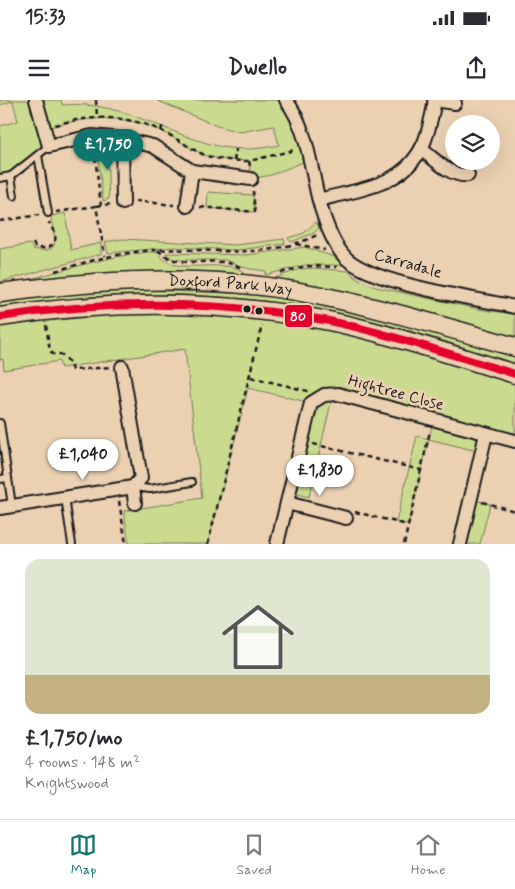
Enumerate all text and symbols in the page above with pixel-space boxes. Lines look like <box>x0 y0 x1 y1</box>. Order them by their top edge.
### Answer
text: 15:33 <box>25 5 65 30</box>
icon: menu <box>25 54 53 82</box>
text: Dwello <box>228 54 287 82</box>
icon: share <box>462 54 490 82</box>
map controls <box>445 115 500 170</box>
button: layers <box>445 115 500 170</box>
pin: £1,750 <box>67 128 149 171</box>
text: £1,750 <box>84 134 132 155</box>
street label: Carradale <box>372 244 445 284</box>
street label: Doxford Park Way <box>168 270 294 301</box>
unlabelled marker <box>242 304 252 314</box>
line badge: 80 <box>284 304 313 328</box>
unlabelled marker <box>254 306 264 316</box>
text: 80 <box>290 308 306 326</box>
street label: Hightree Close <box>346 370 446 417</box>
pin: £1,040 <box>42 438 124 481</box>
text: £1,040 <box>58 444 108 465</box>
pin: £1,830 <box>279 454 361 497</box>
text: £1,830 <box>297 460 343 481</box>
icon: home <box>213 592 303 682</box>
text: £1,750/mo <box>25 724 123 752</box>
text: 4 rooms · 148 m² <box>25 752 140 773</box>
text: Knightswood <box>25 773 109 794</box>
tab: Map <box>69 831 97 879</box>
tab: Saved <box>236 831 272 879</box>
tab: Home <box>411 831 446 879</box>

